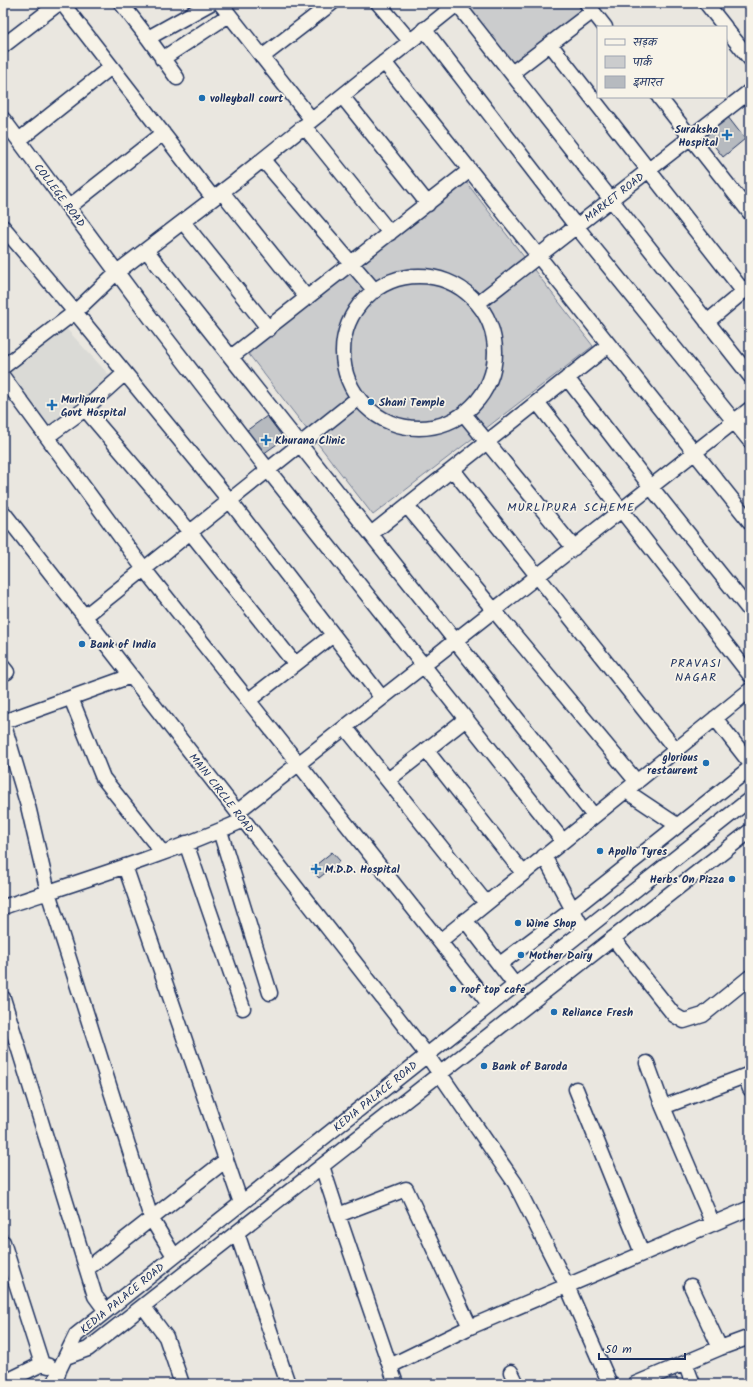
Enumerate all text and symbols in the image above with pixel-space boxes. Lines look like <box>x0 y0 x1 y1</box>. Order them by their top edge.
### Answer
legend <box>597 26 727 98</box>
text: सड़क <box>633 33 659 52</box>
text: पार्क <box>632 53 654 72</box>
text: इमारत <box>633 73 665 92</box>
place label: volleyball court <box>210 90 284 108</box>
marker: volleyball court <box>197 93 207 103</box>
place label: Suraksha Hospital <box>675 121 718 152</box>
marker: Suraksha Hospital <box>721 129 733 141</box>
street label: COLLEGE ROAD <box>29 160 89 231</box>
street label: MARKET ROAD <box>581 169 649 227</box>
place label: Murlipura Govt Hospital <box>61 391 126 422</box>
place label: Shani Temple <box>379 394 445 412</box>
marker: Shani Temple <box>366 397 376 407</box>
marker: Murlipura Govt Hospital <box>46 399 58 411</box>
place label: Khurana Clinic <box>275 432 346 450</box>
marker: Khurana Clinic <box>260 434 272 446</box>
district label: MURLIPURA SCHEME <box>507 498 635 517</box>
place label: Bank of India <box>90 636 157 654</box>
marker: Bank of India <box>77 639 87 649</box>
district label: PRAVASI NAGAR <box>670 654 722 687</box>
place label: glorious restaurent <box>647 749 699 780</box>
street label: MAIN CIRCLE ROAD <box>184 750 258 838</box>
marker: glorious restaurent <box>701 758 711 768</box>
place label: Apollo Tyres <box>608 843 668 861</box>
marker: Apollo Tyres <box>595 846 605 856</box>
place label: M.D.D. Hospital <box>325 861 400 879</box>
marker: M.D.D. Hospital <box>310 863 322 875</box>
place label: Herbs On Pizza <box>650 871 724 889</box>
marker: Herbs On Pizza <box>727 874 737 884</box>
place label: Wine Shop <box>526 915 576 933</box>
marker: Wine Shop <box>513 918 523 928</box>
place label: Mother Dairy <box>529 947 593 965</box>
marker: Mother Dairy <box>516 950 526 960</box>
place label: roof top cafe <box>461 981 526 999</box>
marker: roof top cafe <box>448 984 458 994</box>
place label: Reliance Fresh <box>562 1004 633 1022</box>
marker: Reliance Fresh <box>549 1007 559 1017</box>
street label: KEDIA PALACE ROAD <box>329 1057 422 1137</box>
place label: Bank of Baroda <box>492 1058 568 1076</box>
marker: Bank of Baroda <box>479 1061 489 1071</box>
street label: KEDIA PALACE ROAD <box>76 1259 169 1339</box>
scale bar <box>599 1335 685 1361</box>
text: 50 m <box>605 1340 632 1359</box>

